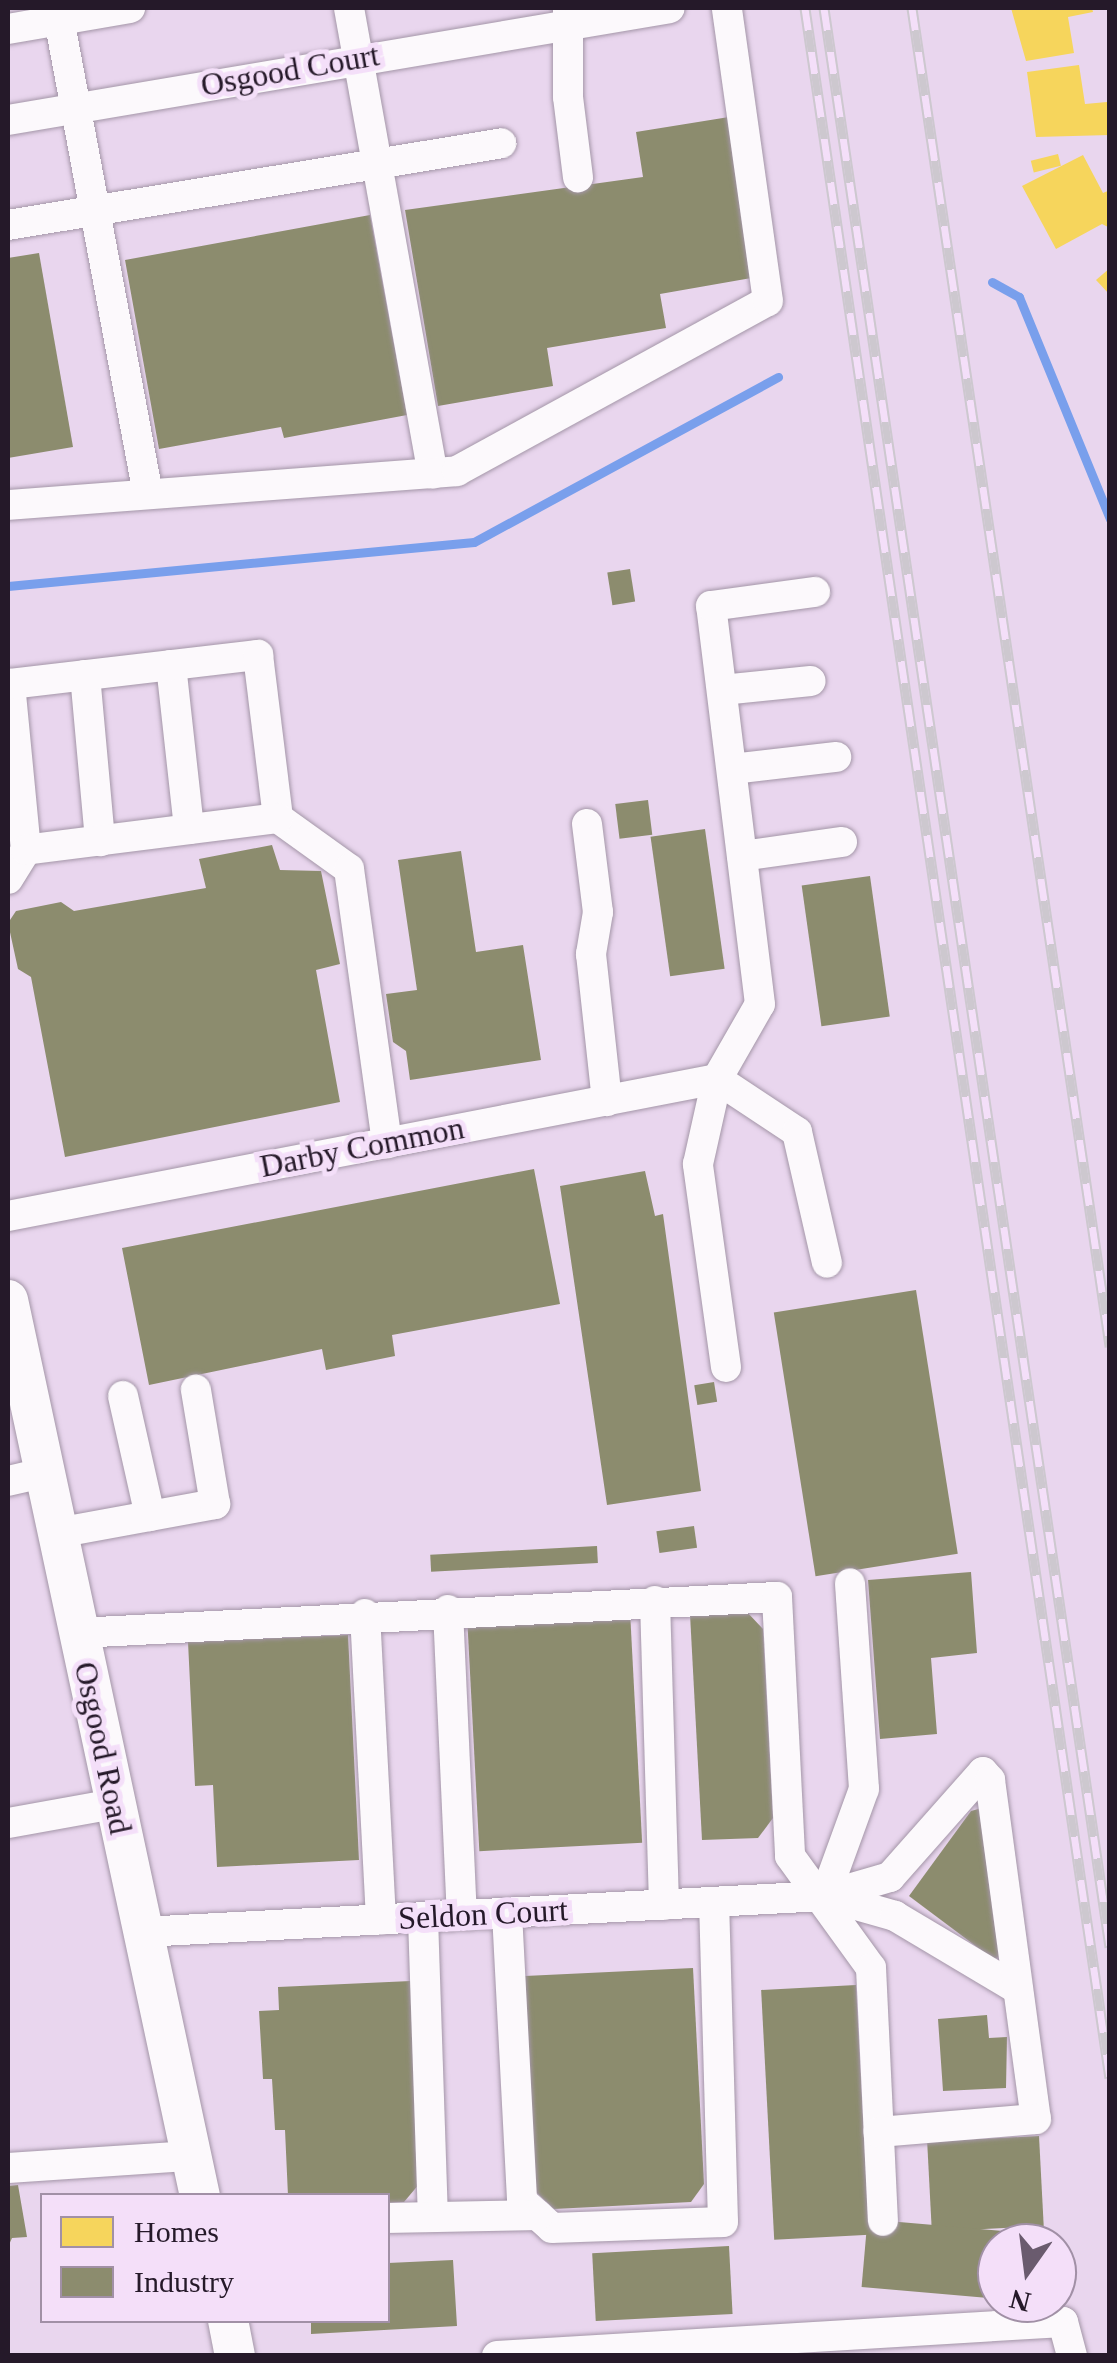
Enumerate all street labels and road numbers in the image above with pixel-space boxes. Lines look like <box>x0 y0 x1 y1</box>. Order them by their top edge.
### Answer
street label: Osgood Court <box>198 35 382 105</box>
street label: Darby Common <box>257 1108 467 1186</box>
street label: Osgood Road <box>66 1658 140 1838</box>
street label: Seldon Court <box>397 1890 569 1938</box>

